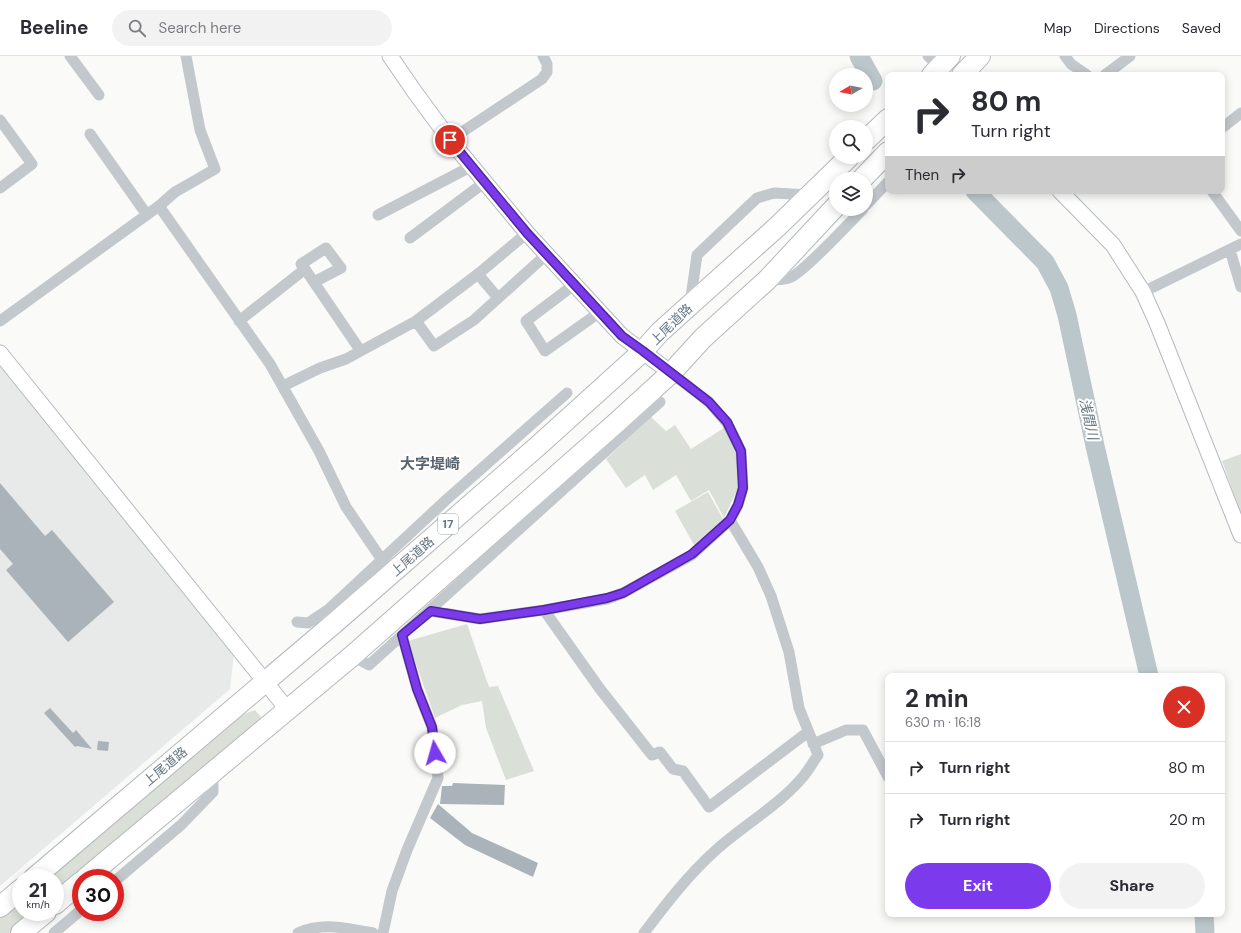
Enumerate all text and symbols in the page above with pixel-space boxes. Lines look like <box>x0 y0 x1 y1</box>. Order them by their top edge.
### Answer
search box <box>112 10 392 46</box>
text: Beeline <box>20 15 88 40</box>
icon: search <box>126 17 148 39</box>
text: Search here <box>158 18 241 38</box>
text: Map <box>1044 19 1072 37</box>
text: Directions <box>1094 19 1160 37</box>
text: Saved <box>1182 19 1221 37</box>
north arrow <box>829 68 873 112</box>
map controls <box>829 68 873 216</box>
text: 80 m <box>971 83 1041 120</box>
icon: right <box>905 88 957 140</box>
text: Turn right <box>971 119 1051 143</box>
button: search <box>829 120 873 164</box>
pin <box>433 123 467 157</box>
icon: arrive <box>439 129 461 151</box>
icon: right <box>947 164 969 186</box>
text: Then <box>905 165 939 185</box>
button: layers <box>829 172 873 216</box>
street label: 上尾道路 <box>647 300 696 349</box>
water label: 浅間川 <box>1076 397 1103 443</box>
district label: 大字堤崎 <box>400 454 460 474</box>
road number: 17 <box>438 514 458 534</box>
street label: 上尾道路 <box>387 533 438 580</box>
text: 2 min <box>905 683 968 714</box>
button: close <box>1163 686 1205 728</box>
text: 630 m · 16:18 <box>905 714 981 731</box>
position arrow <box>414 732 456 774</box>
street label: 上尾道路 <box>140 743 191 790</box>
icon: right <box>905 757 927 779</box>
text: Turn right <box>939 758 1010 778</box>
text: 80 m <box>1168 758 1205 778</box>
icon: right <box>905 809 927 831</box>
text: Turn right <box>939 810 1010 830</box>
text: 20 m <box>1169 810 1205 830</box>
button: Exit <box>905 863 1051 909</box>
button: Share <box>1059 863 1205 909</box>
speed limit sign: 30 <box>72 869 124 921</box>
text: 21 <box>29 877 47 903</box>
text: km/h <box>26 898 50 911</box>

